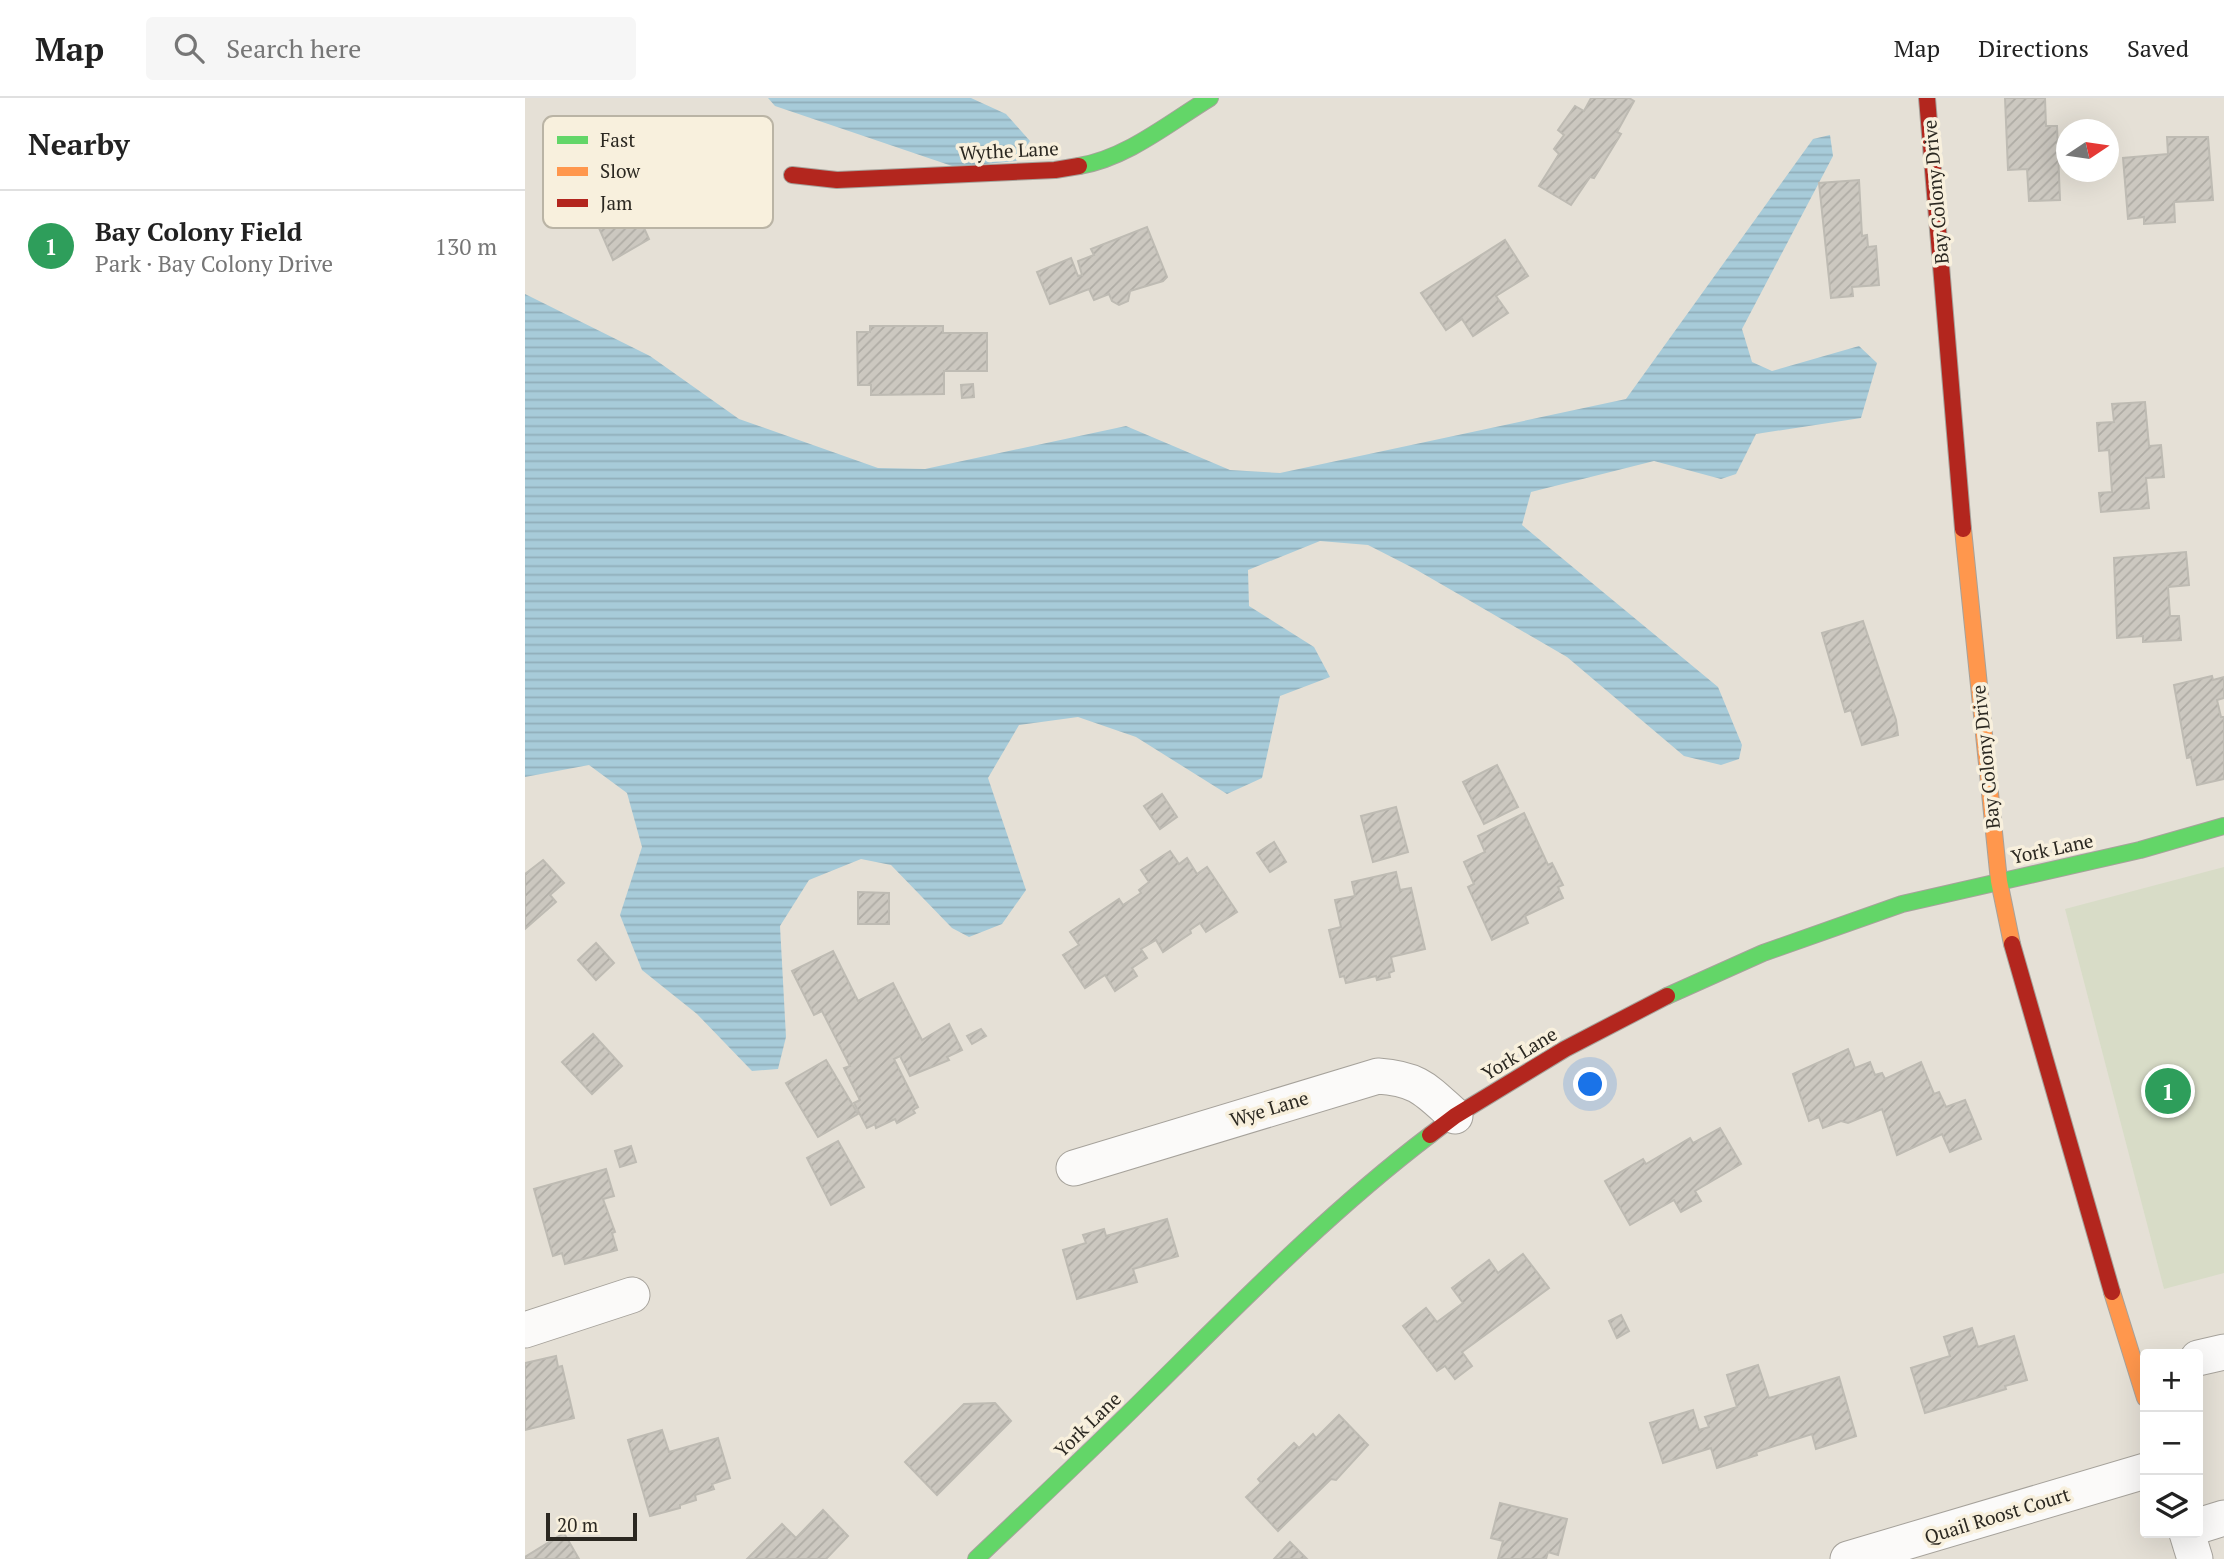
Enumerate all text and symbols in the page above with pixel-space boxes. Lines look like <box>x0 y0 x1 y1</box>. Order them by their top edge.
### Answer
search box <box>146 17 636 80</box>
text: Map <box>35 27 104 70</box>
icon: search <box>170 29 208 67</box>
text: Search here <box>226 31 361 65</box>
text: Map <box>1894 32 1940 64</box>
text: Directions <box>1978 32 2089 64</box>
text: Saved <box>2127 32 2189 64</box>
legend <box>543 116 773 228</box>
street label: Bay Colony Drive <box>1916 119 1954 265</box>
north arrow <box>2056 119 2119 182</box>
text: Nearby <box>28 124 130 164</box>
text: Fast <box>600 127 635 152</box>
street label: Wythe Lane <box>959 135 1059 165</box>
text: Slow <box>600 158 641 183</box>
text: Jam <box>600 190 633 215</box>
text: Bay Colony Field <box>95 214 302 248</box>
text: 1 <box>45 231 58 262</box>
text: 130 m <box>435 231 497 262</box>
text: Park · Bay Colony Drive <box>95 248 333 279</box>
street label: Bay Colony Drive <box>1965 684 2005 830</box>
street label: York Lane <box>2009 827 2095 869</box>
street label: York Lane <box>1477 1021 1561 1085</box>
pin: 1 <box>2145 1065 2191 1117</box>
your location <box>1573 1067 1607 1101</box>
street label: Wye Lane <box>1227 1084 1311 1132</box>
map controls <box>2140 1349 2203 1538</box>
button: + <box>2140 1349 2203 1412</box>
street label: York Lane <box>1048 1386 1126 1462</box>
button: − <box>2140 1412 2203 1475</box>
button: layers <box>2140 1475 2203 1538</box>
street label: Quail Roost Court <box>1921 1481 2073 1549</box>
scale bar <box>546 1510 637 1542</box>
text: 20 m <box>557 1512 598 1537</box>

